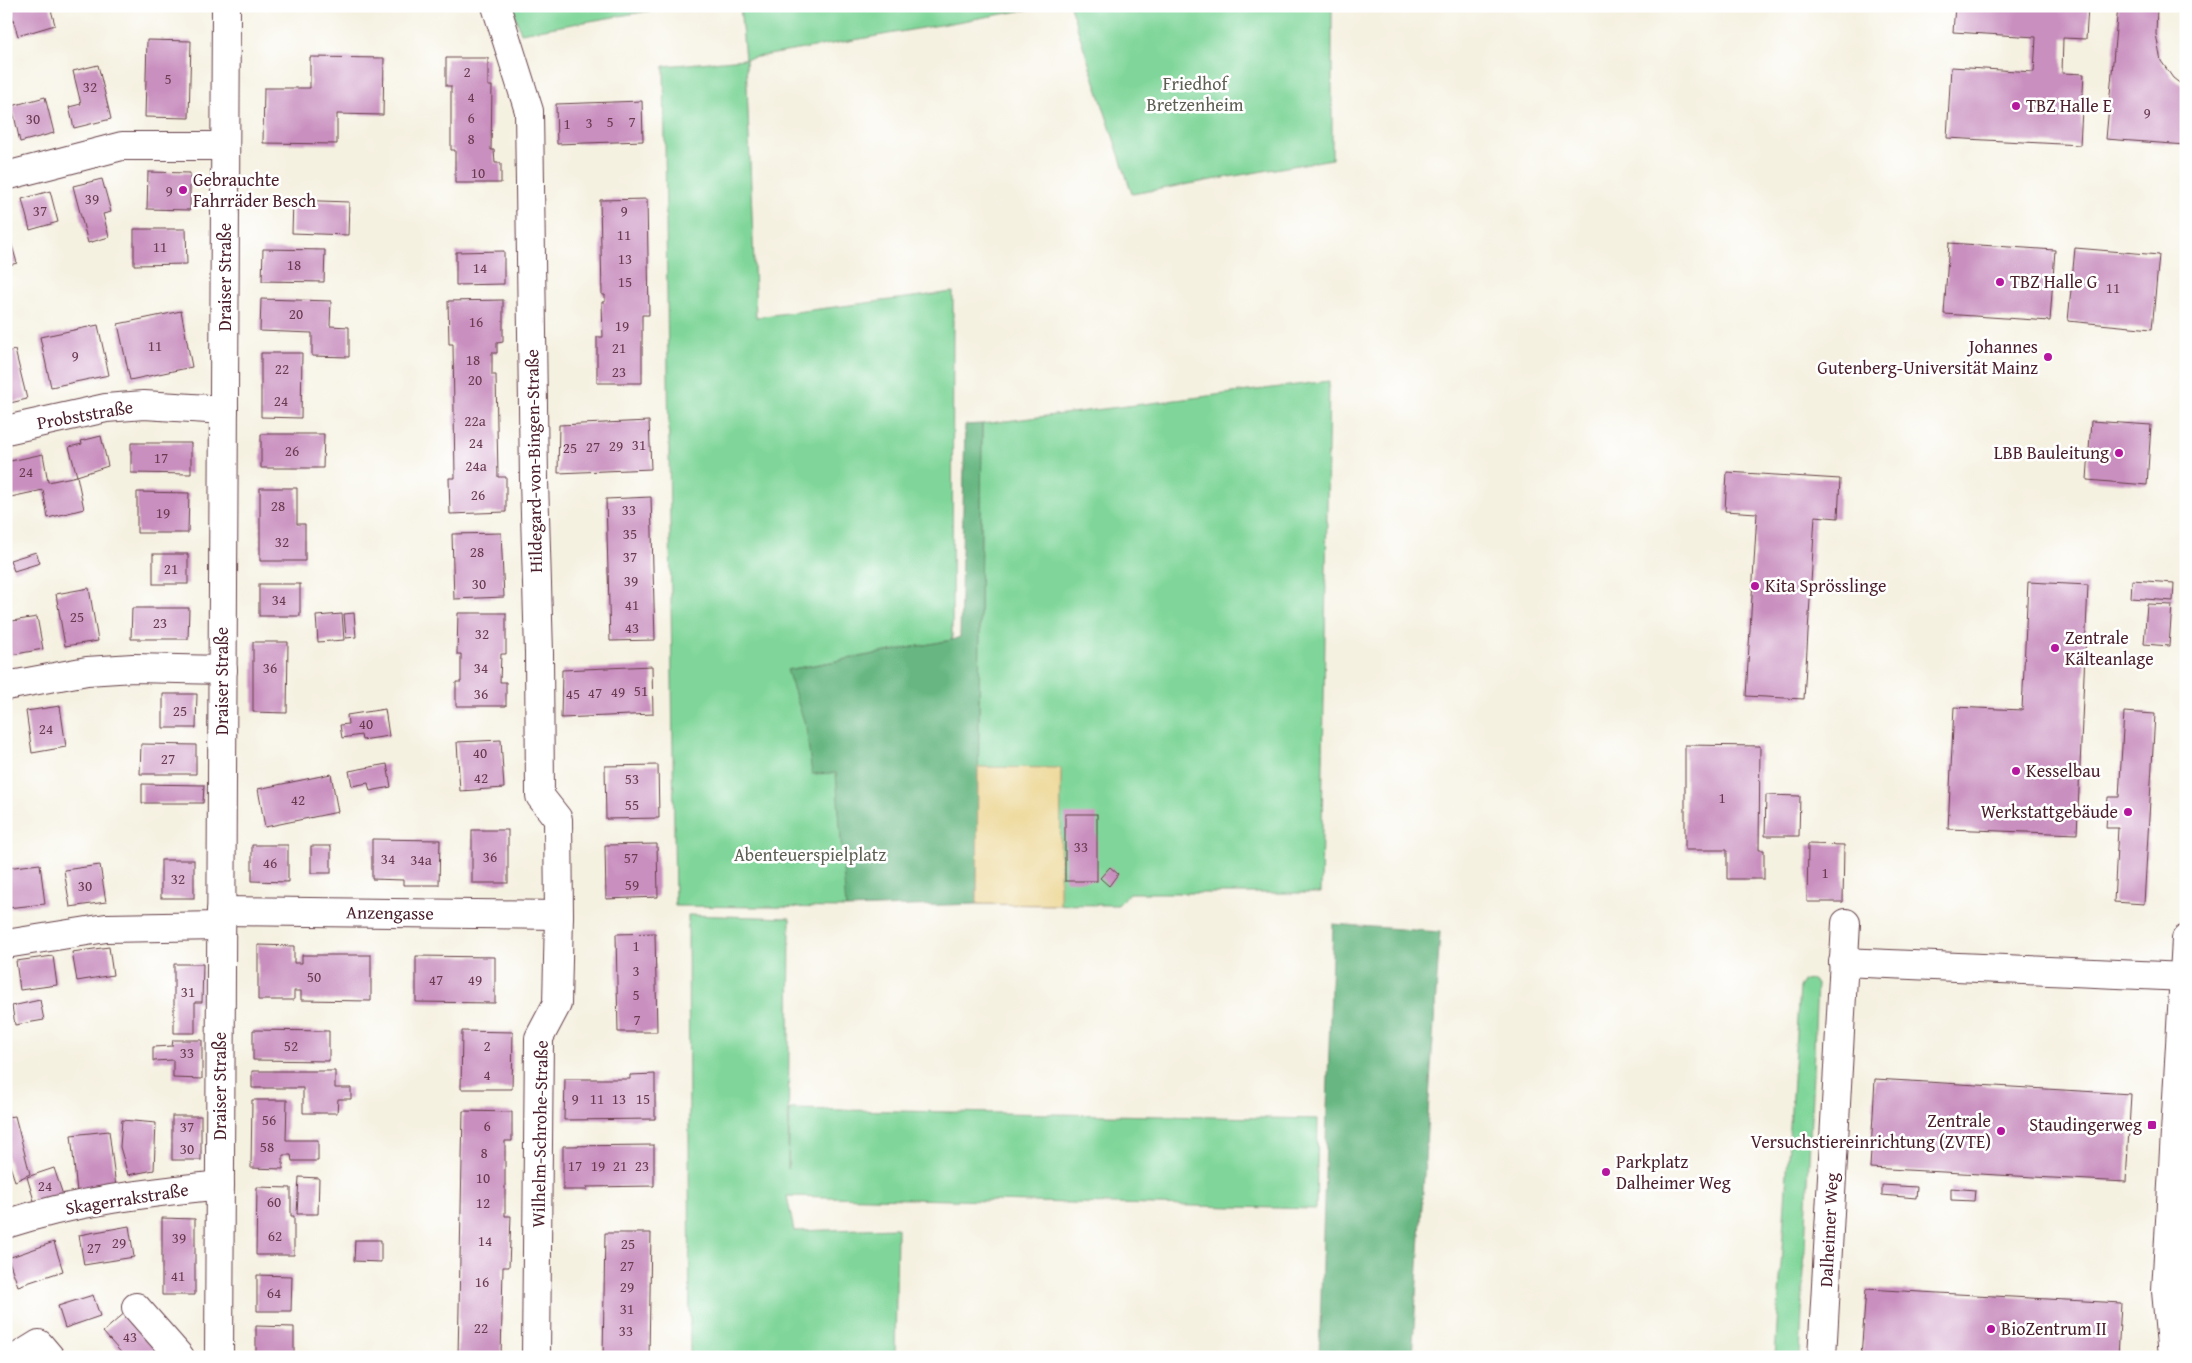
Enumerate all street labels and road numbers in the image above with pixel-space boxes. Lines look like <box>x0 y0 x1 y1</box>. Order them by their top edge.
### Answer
street label: Draiser Straße <box>211 223 238 331</box>
street label: Hildegard-von-Bingen-Straße <box>518 349 549 573</box>
street label: Probststraße <box>35 393 135 436</box>
street label: Draiser Straße <box>208 627 235 735</box>
street label: Anzengasse <box>346 898 434 927</box>
street label: Draiser Straße <box>206 1032 233 1140</box>
street label: Wilhelm-Schrohe-Straße <box>524 1040 555 1228</box>
street label: Dalheimer Weg <box>1812 1172 1845 1288</box>
street label: Skagerrakstraße <box>63 1175 190 1222</box>

